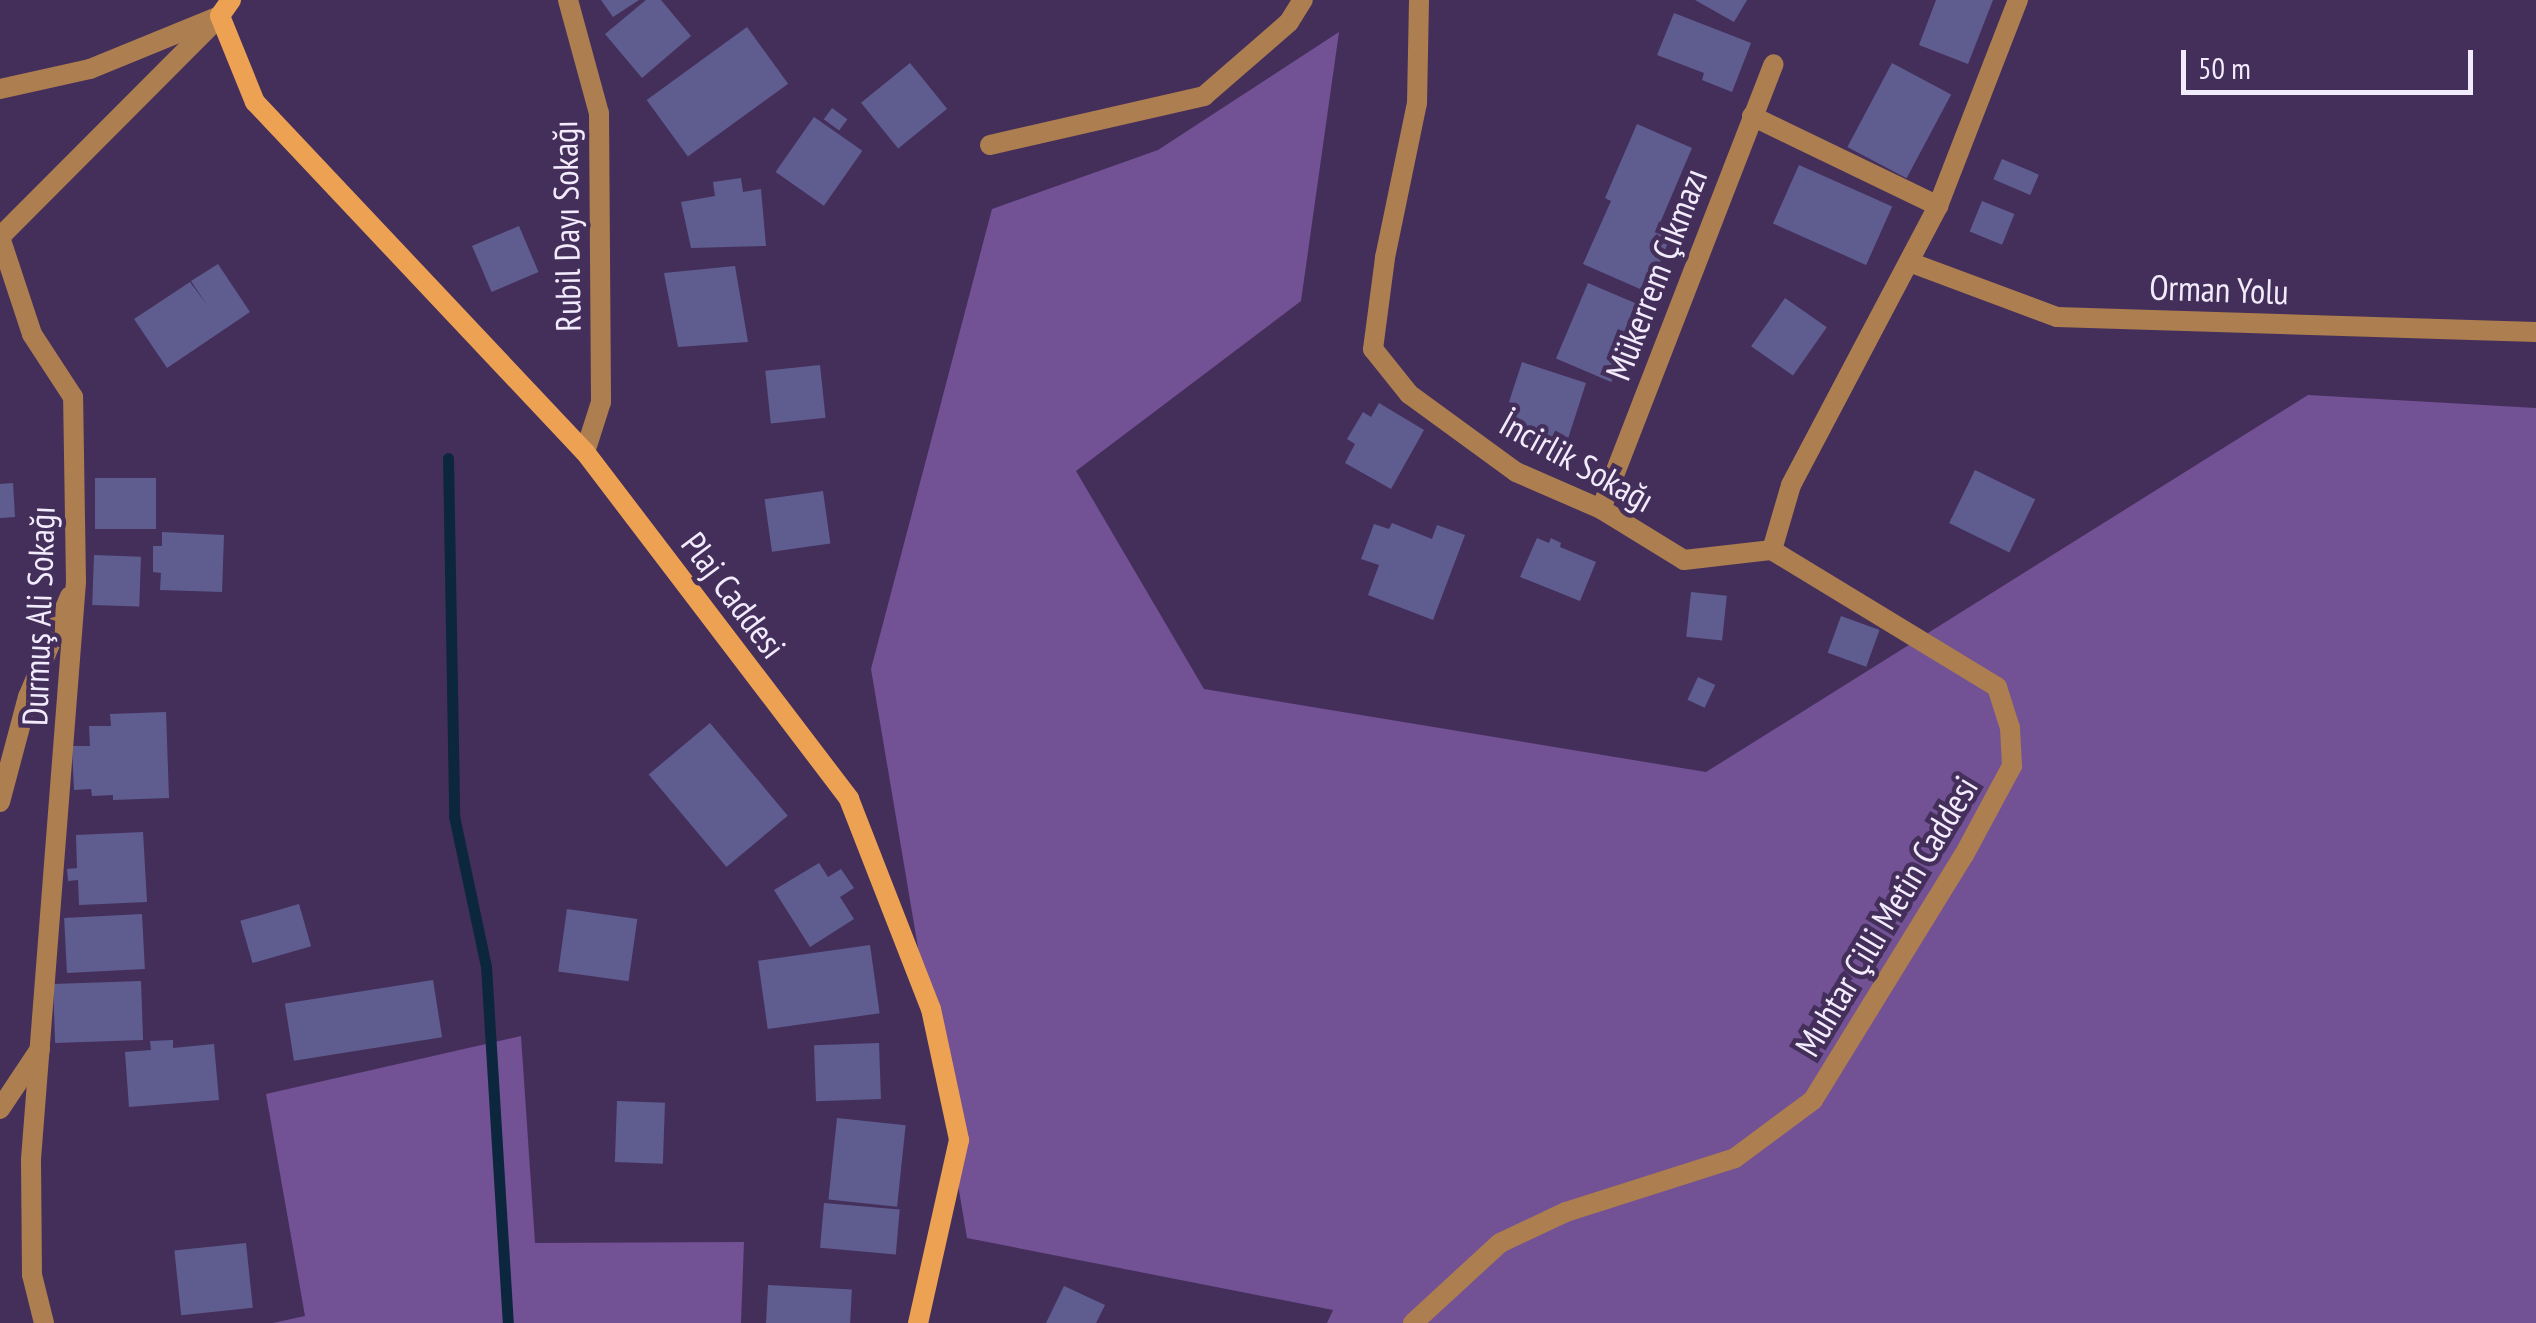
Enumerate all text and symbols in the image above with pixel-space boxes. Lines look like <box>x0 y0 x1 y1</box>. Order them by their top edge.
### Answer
scale bar <box>2186 30 2478 92</box>
text: 50 m <box>2198 48 2251 87</box>
street label: Rubil Dayı Sokağı <box>543 120 589 332</box>
street label: Mükerrem Çıkmazı <box>1596 162 1716 386</box>
street label: Orman Yolu <box>2148 266 2290 312</box>
street label: İncirlik Sokağı <box>1492 401 1662 521</box>
street label: Durmuş Ali Sokağı <box>13 505 63 727</box>
street label: Plaj Caddesi <box>673 524 795 666</box>
street label: Muhtar Çilli Metin Caddesi <box>1786 768 1986 1064</box>

